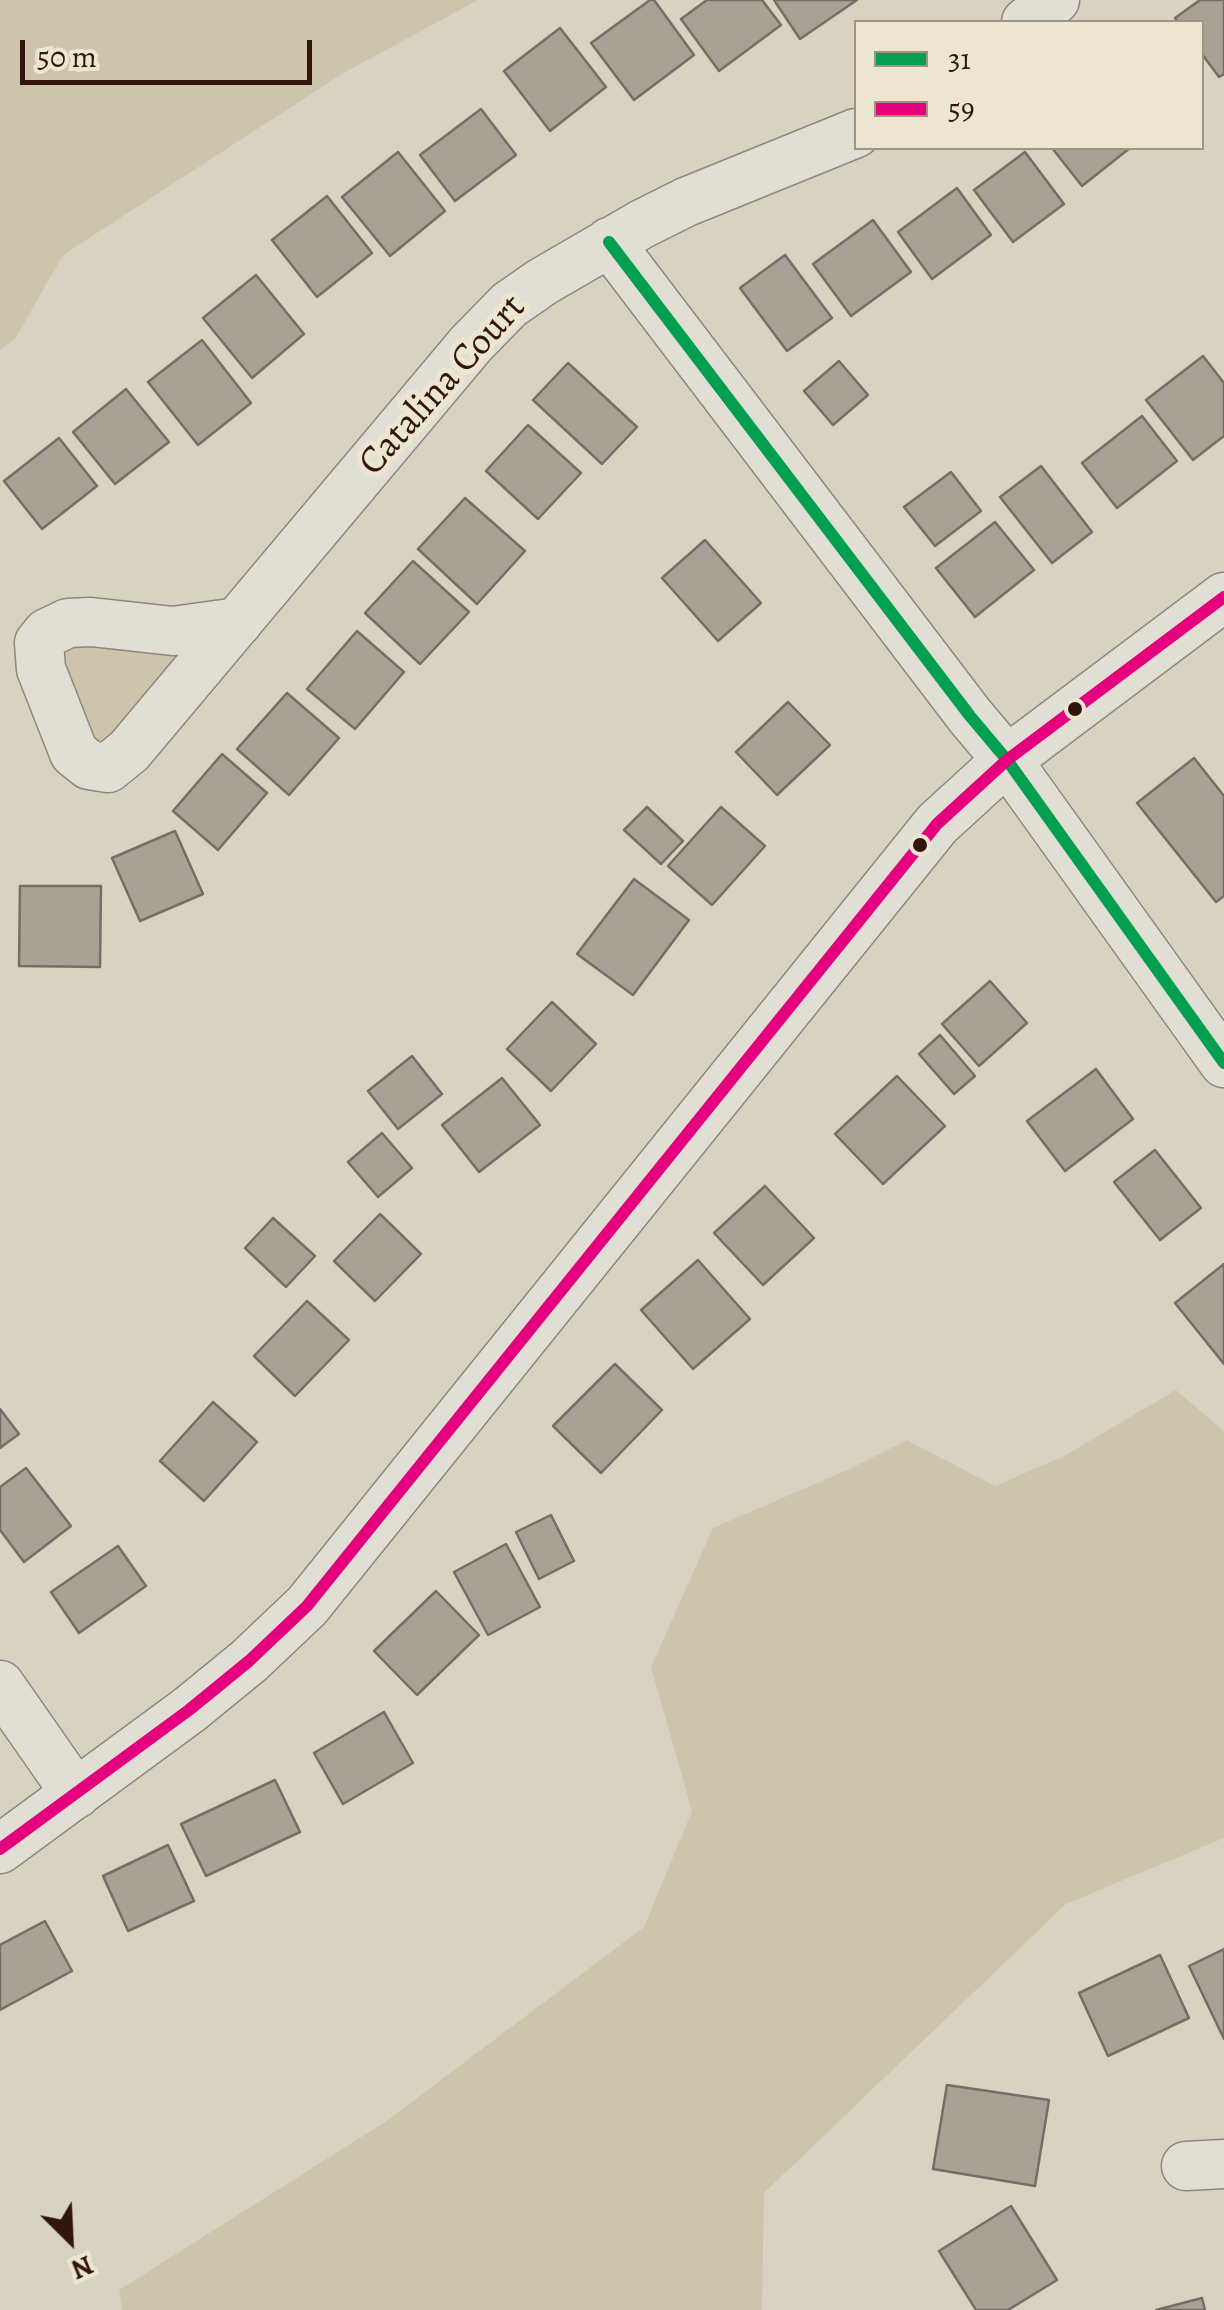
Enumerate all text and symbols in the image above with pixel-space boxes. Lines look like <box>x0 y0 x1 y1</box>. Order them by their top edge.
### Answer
scale bar <box>25 20 318 82</box>
legend <box>854 20 1204 150</box>
text: 50 m <box>37 37 97 77</box>
text: 31 <box>948 39 971 79</box>
text: 59 <box>948 89 975 129</box>
street label: Catalina Court <box>350 286 536 486</box>
unlabelled marker <box>1065 699 1085 719</box>
unlabelled marker <box>910 835 930 855</box>
north arrow <box>20 2190 120 2290</box>
text: N <box>65 2246 99 2289</box>

